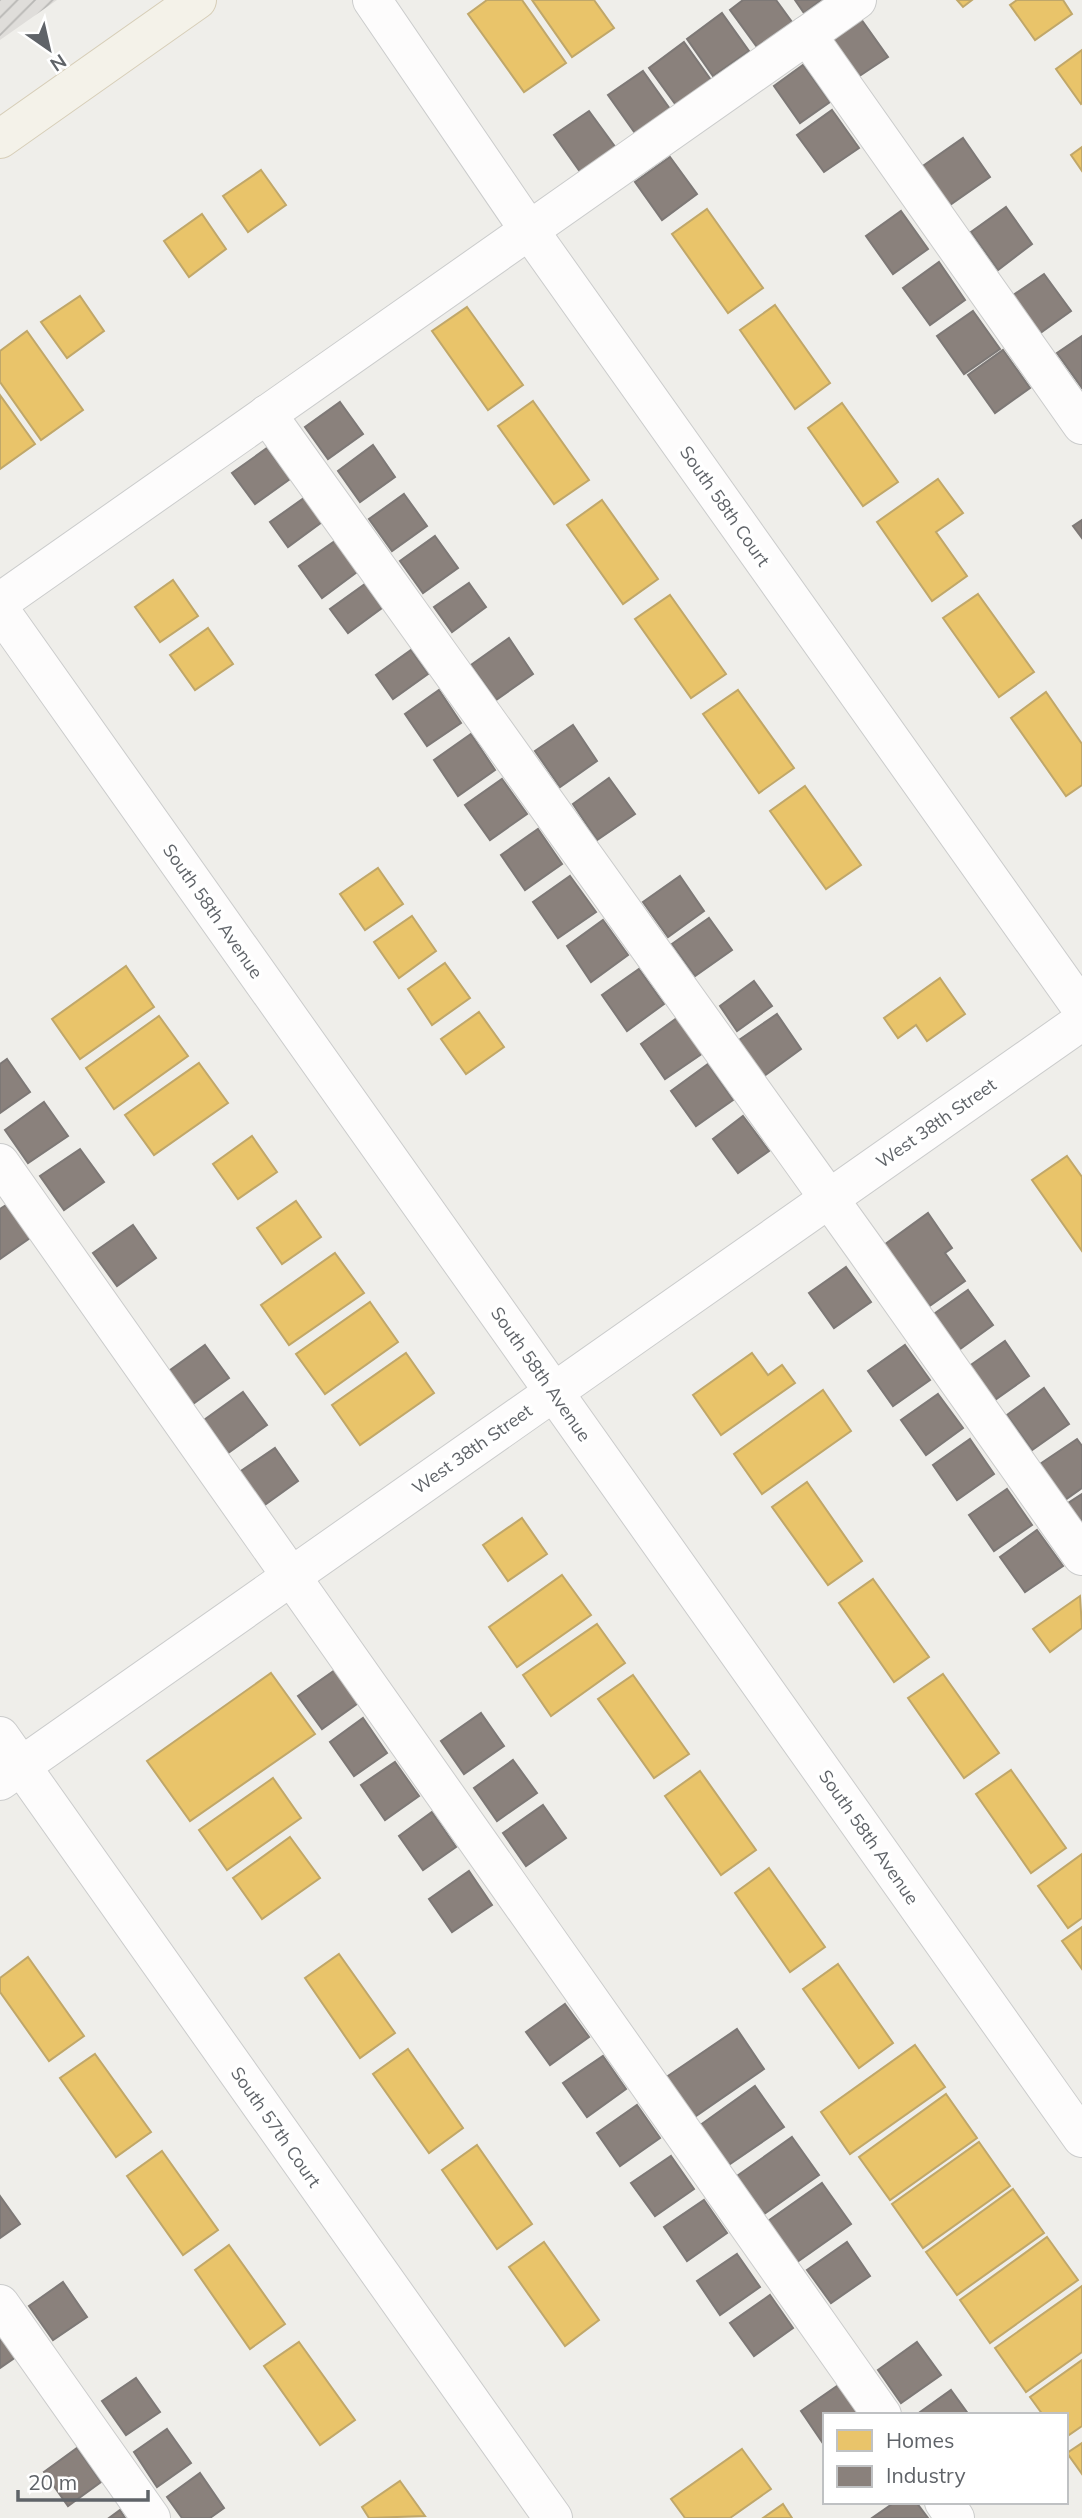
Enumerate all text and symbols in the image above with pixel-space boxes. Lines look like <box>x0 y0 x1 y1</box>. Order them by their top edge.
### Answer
north arrow <box>14 14 84 84</box>
text: N <box>46 49 71 77</box>
street label: South 58th Court <box>675 441 775 571</box>
street label: South 58th Avenue <box>158 839 268 983</box>
street label: West 38th Street <box>871 1073 1001 1173</box>
street label: South 58th Avenue <box>486 1302 596 1446</box>
street label: West 38th Street <box>407 1399 537 1499</box>
street label: South 58th Avenue <box>814 1765 924 1909</box>
street label: South 57th Court <box>226 2062 326 2192</box>
legend <box>823 2413 1068 2504</box>
text: Homes <box>886 2427 954 2453</box>
scale bar <box>18 2458 147 2502</box>
text: Industry <box>886 2462 966 2488</box>
text: 20 m <box>28 2469 77 2495</box>

